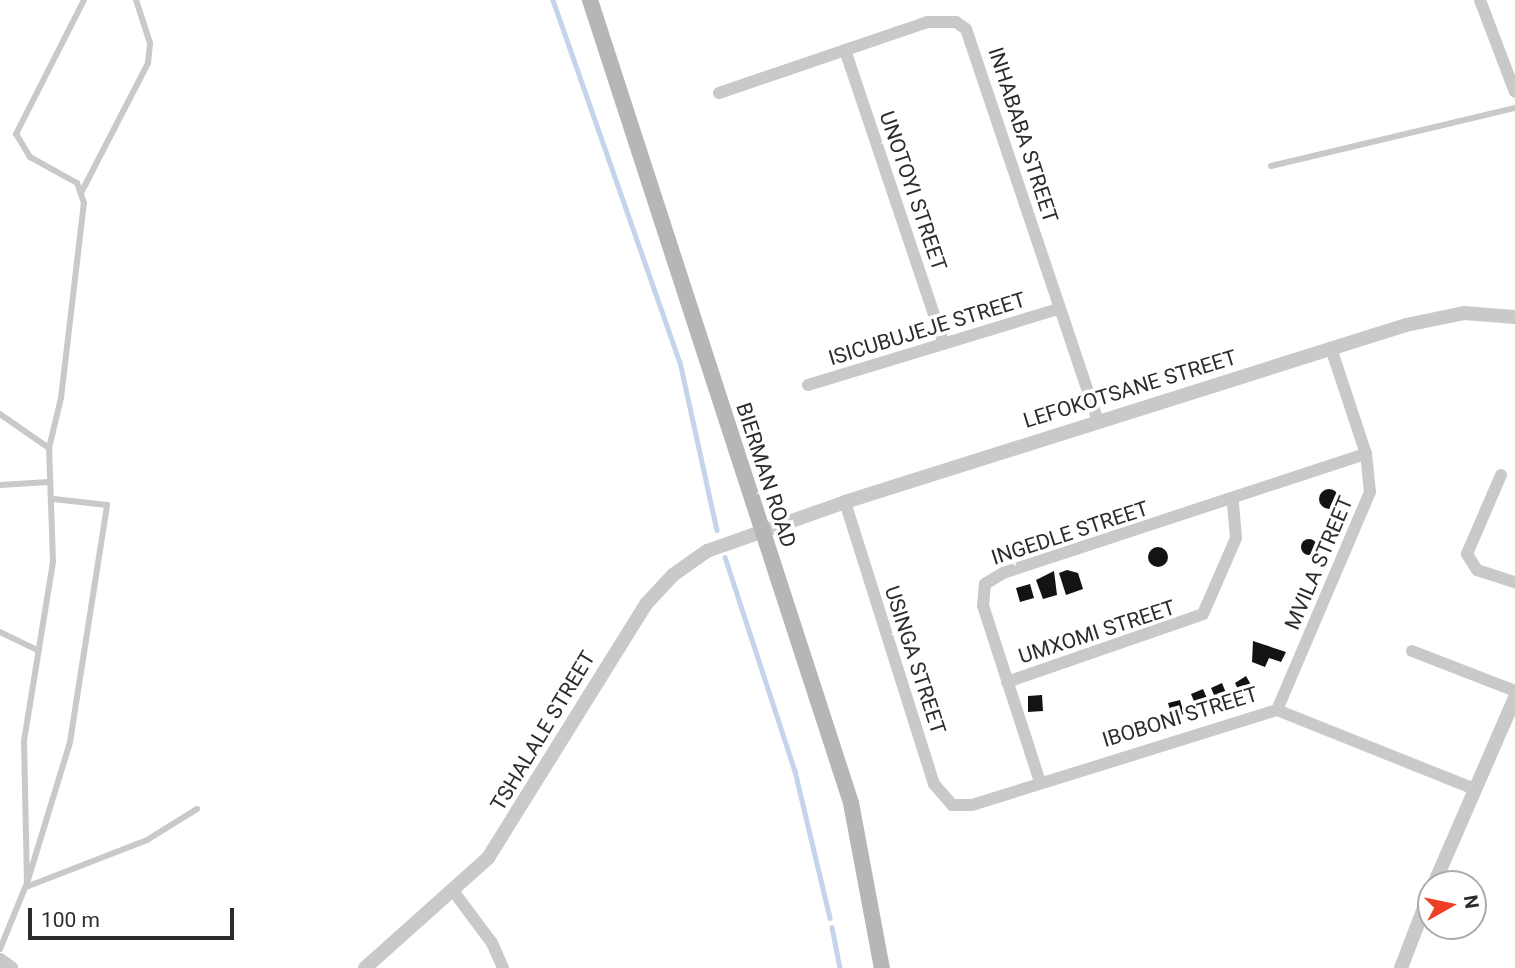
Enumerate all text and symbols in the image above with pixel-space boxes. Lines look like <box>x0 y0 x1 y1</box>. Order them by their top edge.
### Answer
street label: INHABABA STREET <box>983 44 1063 226</box>
street label: UNOTOYI STREET <box>874 108 952 274</box>
street label: ISICUBUJEJE STREET <box>825 287 1029 371</box>
street label: LEFOKOTSANE STREET <box>1020 345 1240 433</box>
street label: BIERMAN ROAD <box>731 399 801 551</box>
street label: MVILA STREET <box>1280 493 1358 633</box>
street label: INGEDLE STREET <box>988 496 1152 570</box>
street label: USINGA STREET <box>879 583 951 737</box>
street label: UMXOMI STREET <box>1015 595 1179 669</box>
street label: TSHALALE STREET <box>485 647 601 815</box>
street label: IBOBONI STREET <box>1099 681 1261 753</box>
north arrow <box>1417 870 1487 940</box>
scale bar <box>32 894 238 938</box>
text: N <box>1459 894 1484 910</box>
text: 100 m <box>41 908 100 932</box>

